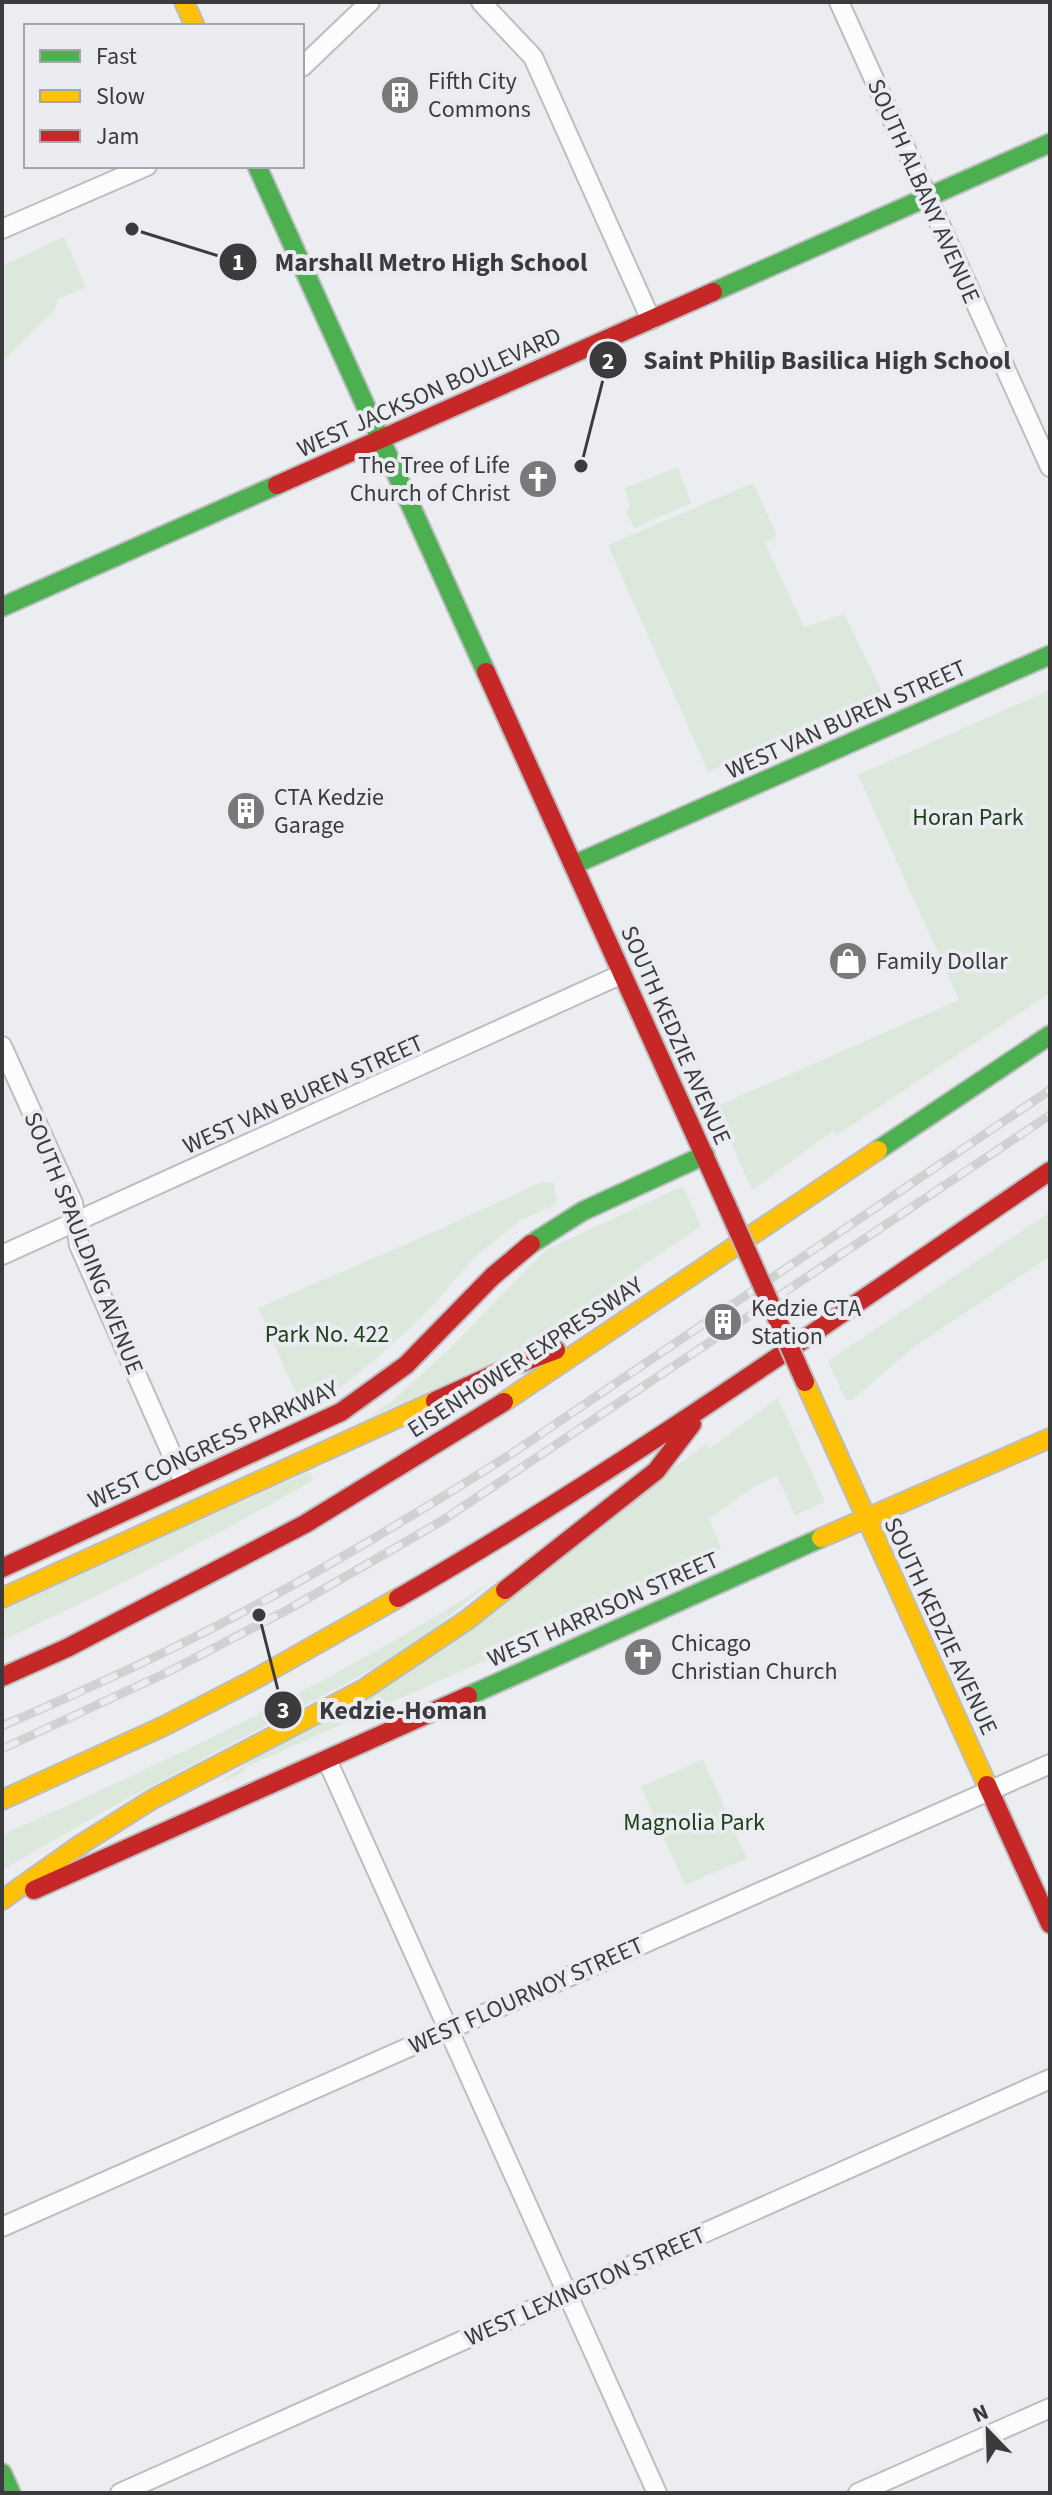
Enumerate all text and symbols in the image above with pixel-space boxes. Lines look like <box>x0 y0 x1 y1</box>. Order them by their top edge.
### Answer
legend <box>24 24 304 168</box>
text: Fast <box>96 39 137 74</box>
place label: Fifth City Commons <box>428 64 531 127</box>
street label: SOUTH ALBANY AVENUE <box>858 73 989 309</box>
building icon: Fifth City Commons <box>379 74 421 116</box>
text: Slow <box>96 79 145 114</box>
text: Jam <box>96 119 140 154</box>
callout: Marshall Metro High School <box>218 237 603 287</box>
text: Marshall Metro High School <box>275 244 588 281</box>
text: 1 <box>232 245 244 280</box>
street label: WEST JACKSON BOULEVARD <box>292 318 567 467</box>
callout: Saint Philip Basilica High School <box>588 335 1027 385</box>
text: Saint Philip Basilica High School <box>643 342 1011 379</box>
text: 2 <box>602 344 614 379</box>
place label: The Tree of Life Church of Christ <box>350 448 510 511</box>
church icon: The Tree of Life Church of Christ <box>517 458 559 500</box>
street label: WEST VAN BUREN STREET <box>720 651 972 788</box>
place label: CTA Kedzie Garage <box>274 780 384 843</box>
building icon: CTA Kedzie Garage <box>225 790 267 832</box>
park label: Horan Park <box>912 800 1024 835</box>
street label: SOUTH KEDZIE AVENUE <box>611 920 740 1150</box>
shop icon: Family Dollar <box>827 940 869 982</box>
place label: Family Dollar <box>876 944 1008 979</box>
street label: WEST VAN BUREN STREET <box>177 1026 429 1163</box>
street label: SOUTH SPAULDING AVENUE <box>15 1107 152 1380</box>
street label: EISENHOWER EXPRESSWAY <box>401 1268 650 1447</box>
place label: Kedzie CTA Station <box>751 1291 861 1354</box>
building icon: Kedzie CTA Station <box>702 1301 744 1343</box>
park label: Park No. 422 <box>265 1317 389 1352</box>
street label: WEST CONGRESS PARKWAY <box>82 1371 345 1518</box>
street label: SOUTH KEDZIE AVENUE <box>875 1512 1006 1741</box>
street label: WEST HARRISON STREET <box>482 1543 725 1676</box>
place label: Chicago Christian Church <box>671 1626 838 1689</box>
church icon: Chicago Christian Church <box>622 1636 664 1678</box>
callout: Kedzie-Homan <box>263 1685 503 1735</box>
text: Kedzie-Homan <box>319 1692 487 1729</box>
text: 3 <box>277 1693 289 1728</box>
park label: Magnolia Park <box>623 1805 765 1840</box>
street label: WEST FLOURNOY STREET <box>403 1928 649 2063</box>
street label: WEST LEXINGTON STREET <box>459 2218 711 2355</box>
north arrow <box>948 2391 1028 2471</box>
text: N <box>968 2396 994 2431</box>

